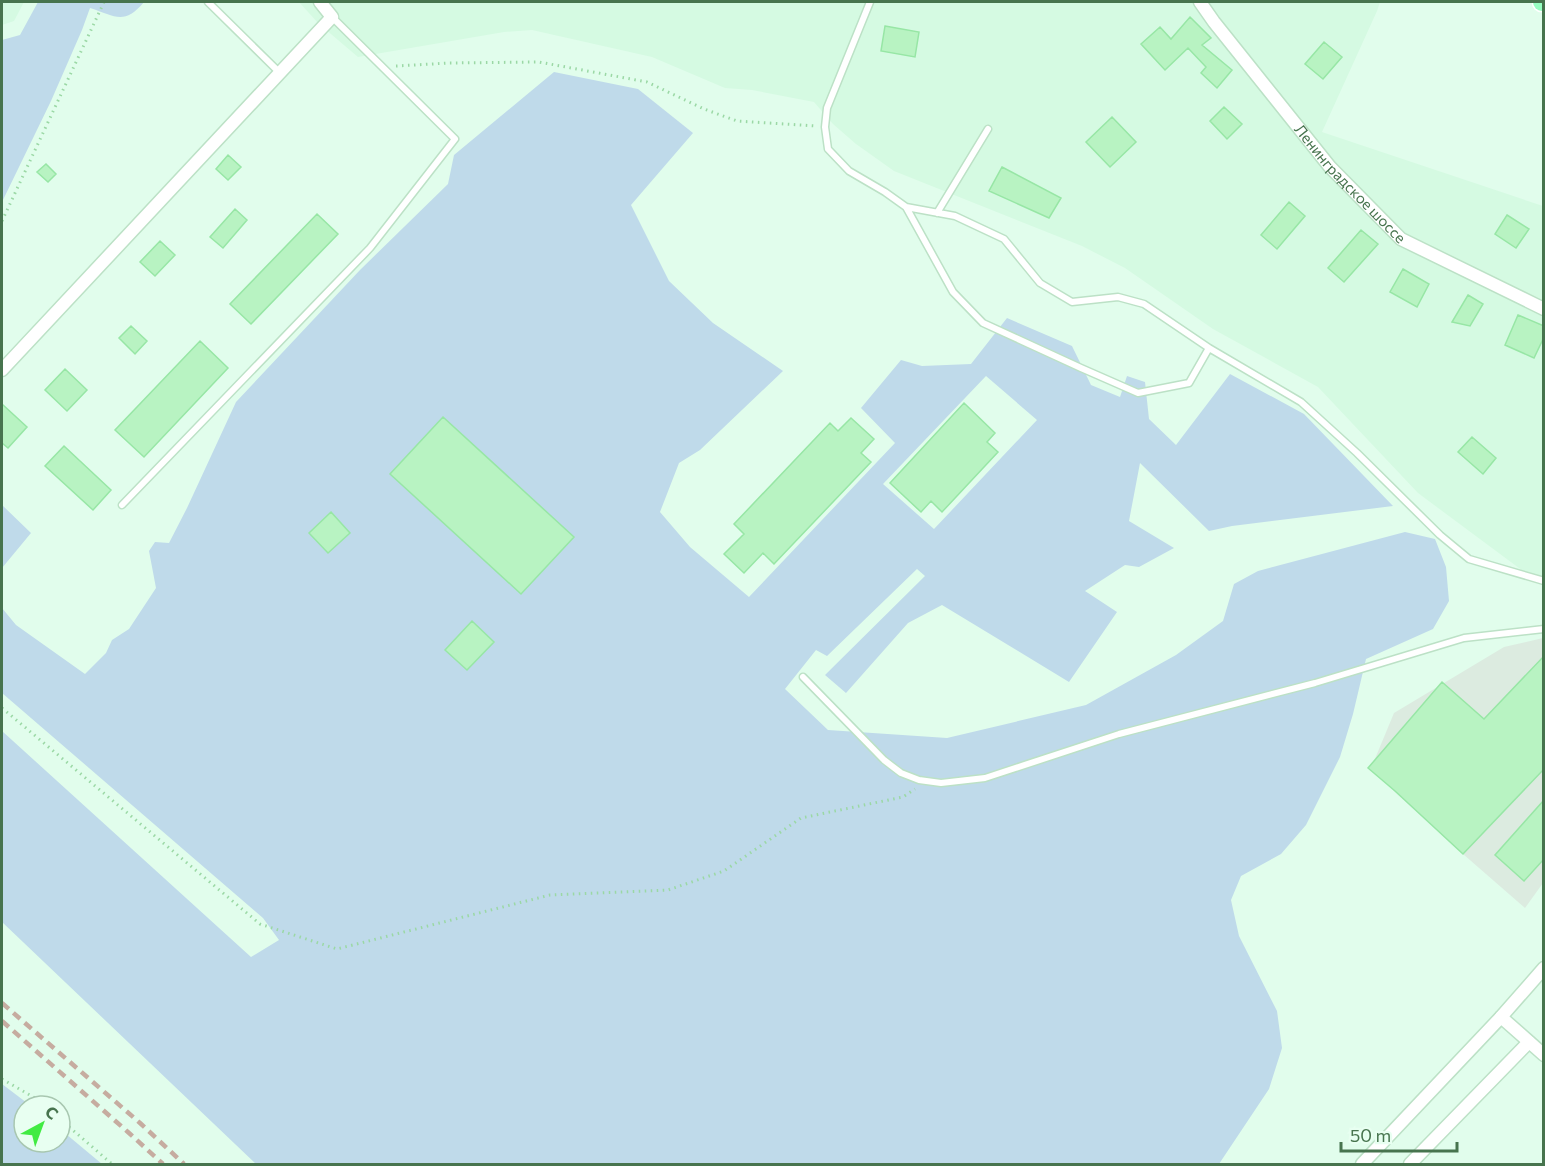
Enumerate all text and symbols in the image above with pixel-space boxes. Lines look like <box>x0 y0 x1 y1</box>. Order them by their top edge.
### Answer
street label: Ленинградское шоссе <box>1291 120 1410 247</box>
north arrow <box>12 1094 72 1154</box>
text: С <box>42 1102 63 1123</box>
scale bar <box>1341 1115 1456 1153</box>
text: 50 m <box>1350 1124 1391 1146</box>

